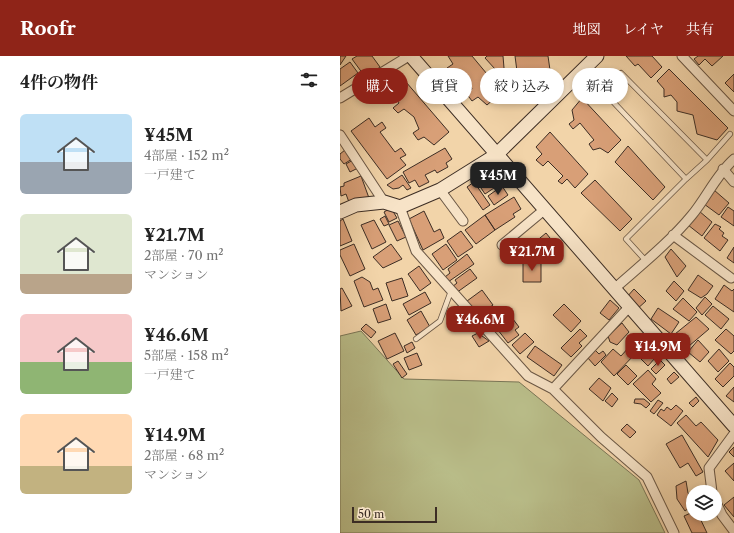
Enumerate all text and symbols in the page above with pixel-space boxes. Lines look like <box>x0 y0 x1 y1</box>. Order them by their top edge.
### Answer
text: Roofr <box>20 17 76 40</box>
text: 地図 <box>573 20 601 38</box>
text: レイヤ <box>623 20 664 38</box>
text: 共有 <box>686 20 714 38</box>
chip: 購入 <box>352 68 408 104</box>
chip: 賃貸 <box>416 68 472 104</box>
chip: 絞り込み <box>480 68 564 104</box>
chip: 新着 <box>572 68 628 104</box>
icon: filters <box>298 69 320 91</box>
text: 4件の物件 <box>20 72 98 92</box>
text: ¥45M <box>144 125 193 145</box>
icon: home <box>52 130 100 178</box>
text: 4部屋 · 152 m² <box>144 147 229 163</box>
pin: ¥45M <box>474 162 522 196</box>
text: 一戸建て <box>144 166 196 182</box>
text: ¥45M <box>479 167 517 183</box>
text: ¥21.7M <box>144 225 205 245</box>
icon: home <box>52 230 100 278</box>
pin: ¥21.7M <box>499 238 565 272</box>
text: ¥21.7M <box>509 243 555 259</box>
text: 2部屋 · 70 m² <box>144 247 224 263</box>
text: マンション <box>144 266 208 282</box>
pin: ¥46.6M <box>447 306 513 340</box>
text: ¥46.6M <box>455 311 505 327</box>
text: ¥46.6M <box>144 325 209 345</box>
icon: home <box>52 330 100 378</box>
pin: ¥14.9M <box>625 333 691 367</box>
text: ¥14.9M <box>634 338 682 354</box>
text: 5部屋 · 158 m² <box>144 347 229 363</box>
text: 一戸建て <box>144 366 196 382</box>
text: ¥14.9M <box>144 425 206 445</box>
icon: home <box>52 430 100 478</box>
text: 2部屋 · 68 m² <box>144 447 224 463</box>
text: マンション <box>144 466 208 482</box>
map controls <box>686 485 722 521</box>
button: layers <box>686 485 722 521</box>
scale bar <box>352 505 437 524</box>
text: 50 m <box>358 507 384 521</box>

